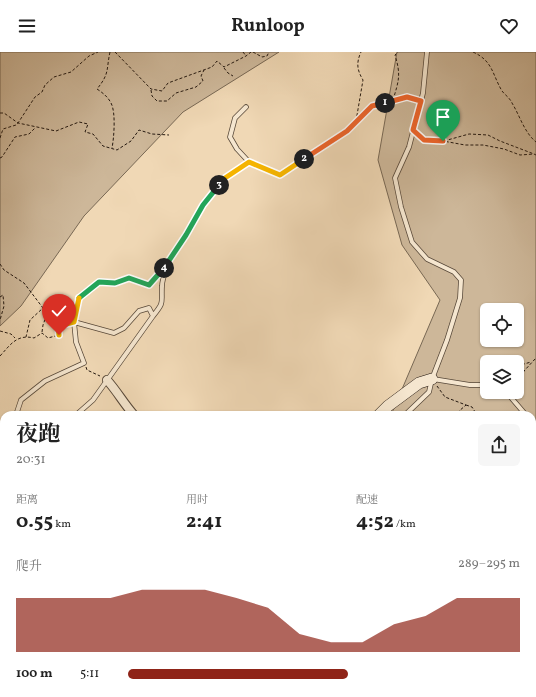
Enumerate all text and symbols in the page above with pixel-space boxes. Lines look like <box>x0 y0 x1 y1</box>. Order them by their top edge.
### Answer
text: Runloop <box>231 14 305 39</box>
icon: menu <box>16 15 38 37</box>
icon: heart <box>498 15 520 37</box>
pin: 1 <box>375 93 395 113</box>
text: 1 <box>383 95 387 110</box>
pin <box>426 100 460 141</box>
icon: arrive <box>432 106 454 128</box>
pin: 2 <box>294 149 314 169</box>
text: 2 <box>301 151 307 166</box>
pin: 3 <box>209 175 229 195</box>
text: 3 <box>216 177 222 192</box>
pin: 4 <box>154 258 174 278</box>
text: 4 <box>161 260 167 275</box>
pin <box>42 294 76 335</box>
icon: check <box>48 300 70 322</box>
map controls <box>480 303 524 399</box>
button: locate <box>480 303 524 347</box>
button: layers <box>480 355 524 399</box>
text: 夜跑 <box>16 420 60 451</box>
button: share <box>478 424 520 466</box>
text: 20:31 <box>16 451 45 469</box>
text: 距离 <box>16 493 38 508</box>
text: 用时 <box>186 493 208 508</box>
text: 配速 <box>356 493 378 508</box>
text: 0.55 <box>16 508 53 536</box>
text: 2:41 <box>186 508 222 536</box>
text: 4:52 <box>356 508 394 536</box>
text: km <box>53 517 71 532</box>
text: /km <box>394 517 416 532</box>
text: 289–295 m <box>458 555 520 573</box>
text: 爬升 <box>16 558 42 576</box>
text: 100 m <box>16 665 53 683</box>
text: 5:11 <box>80 665 99 683</box>

